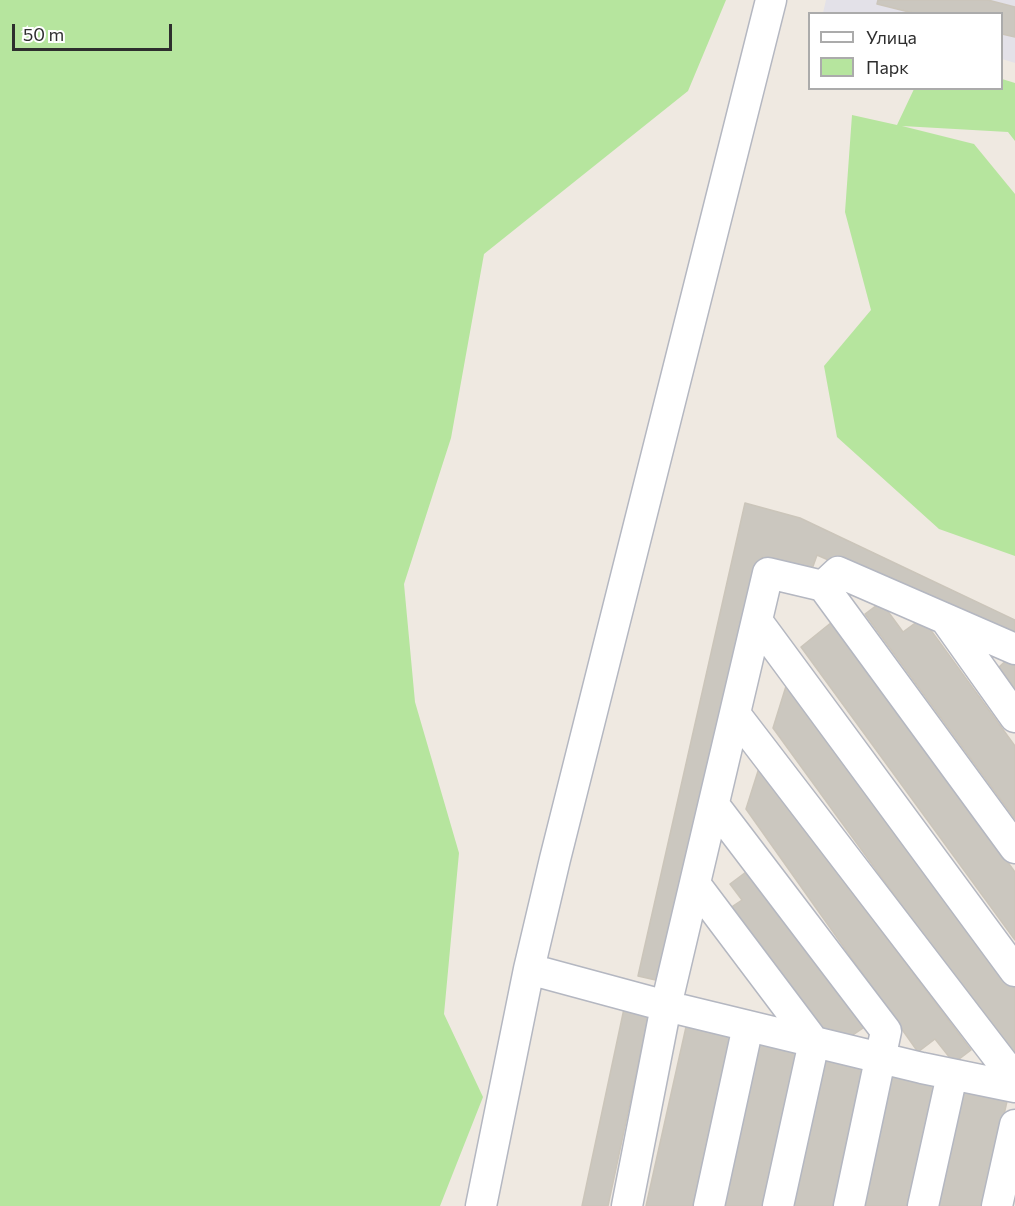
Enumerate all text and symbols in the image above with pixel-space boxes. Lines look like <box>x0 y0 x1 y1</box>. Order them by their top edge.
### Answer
scale bar <box>15 12 176 50</box>
legend <box>808 12 1003 90</box>
text: 50 m <box>23 23 64 45</box>
text: Улица <box>866 26 917 48</box>
text: Парк <box>866 56 909 78</box>

